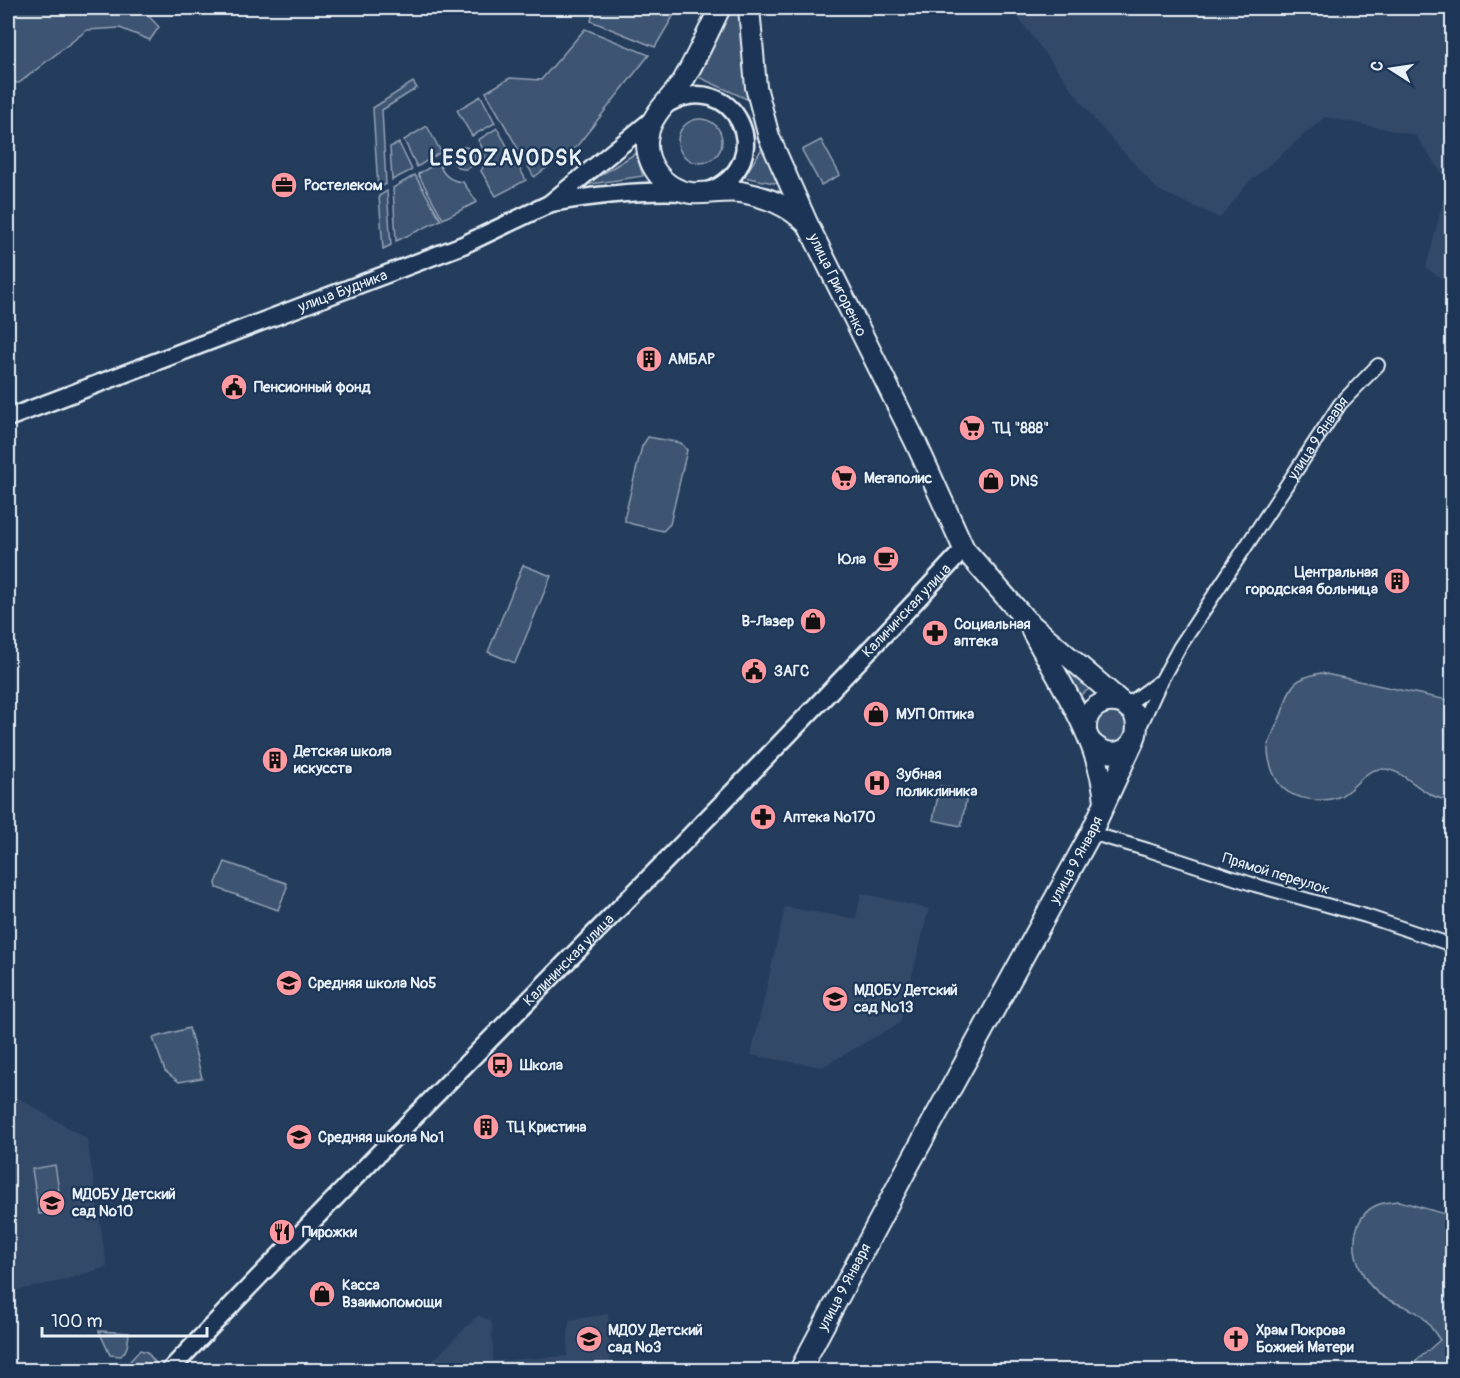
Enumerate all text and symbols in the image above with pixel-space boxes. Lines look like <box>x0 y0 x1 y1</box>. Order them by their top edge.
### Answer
north arrow <box>1361 39 1421 99</box>
text: С <box>1366 59 1388 73</box>
district label: LESOZAVODSK <box>429 145 583 172</box>
office icon: Ростелеком <box>269 170 299 200</box>
place label: Ростелеком <box>304 176 383 195</box>
street label: улица Григоренко <box>804 229 871 340</box>
street label: улица Будника <box>294 265 390 317</box>
building icon: АМБАР <box>634 344 664 374</box>
place label: АМБАР <box>668 350 715 369</box>
public building icon: Пенсионный фонд <box>219 372 249 402</box>
place label: Пенсионный фонд <box>254 378 371 397</box>
street label: улица 9 Января <box>1283 392 1352 484</box>
supermarket icon: ТЦ "888" <box>957 413 987 443</box>
place label: ТЦ "888" <box>991 419 1049 438</box>
supermarket icon: Мегаполис <box>829 463 859 493</box>
shop icon: DNS <box>976 466 1006 496</box>
place label: Мегаполис <box>864 469 933 488</box>
place label: DNS <box>1010 472 1039 491</box>
cafe icon: Юла <box>871 544 901 574</box>
place label: Юла <box>837 550 866 569</box>
street label: Калининская улица <box>858 560 955 661</box>
place label: Центральная городская больница <box>1245 563 1378 599</box>
building icon: Центральная городская больница <box>1382 566 1412 596</box>
shop icon: В-Лазер <box>798 606 828 636</box>
place label: В-Лазер <box>741 612 794 631</box>
place label: Социальная аптека <box>954 615 1031 651</box>
pharmacy icon: Социальная аптека <box>920 618 950 648</box>
public building icon: ЗАГС <box>739 656 769 686</box>
place label: ЗАГС <box>774 662 809 681</box>
shop icon: МУП Оптика <box>861 699 891 729</box>
place label: МУП Оптика <box>896 705 974 724</box>
place label: Детская школа искусств <box>293 742 392 778</box>
building icon: Детская школа искусств <box>260 745 290 775</box>
place label: Зубная поликлиника <box>896 765 977 801</box>
hospital icon: Зубная поликлиника <box>862 768 892 798</box>
pharmacy icon: Аптека №170 <box>748 802 778 832</box>
place label: Аптека №170 <box>783 808 876 827</box>
street label: улица 9 Января <box>1044 813 1107 908</box>
street label: Прямой переулок <box>1220 849 1332 899</box>
street label: Калининская улица <box>519 910 618 1010</box>
school or university icon: Средняя школа №5 <box>274 968 304 998</box>
place label: Средняя школа №5 <box>308 974 436 993</box>
place label: МДОБУ Детский сад №13 <box>853 981 958 1017</box>
school or university icon: МДОБУ Детский сад №13 <box>820 984 850 1014</box>
bus stop icon: Школа <box>485 1050 515 1080</box>
place label: Школа <box>519 1056 563 1075</box>
building icon: ТЦ Кристина <box>471 1112 501 1142</box>
place label: ТЦ Кристина <box>505 1118 587 1137</box>
school or university icon: Средняя школа №1 <box>284 1122 314 1152</box>
place label: Средняя школа №1 <box>318 1128 444 1147</box>
place label: МДОБУ Детский сад №10 <box>71 1185 176 1221</box>
school or university icon: МДОБУ Детский сад №10 <box>37 1188 67 1218</box>
restaurant icon: Пирожки <box>267 1217 297 1247</box>
place label: Пирожки <box>302 1223 357 1242</box>
street label: улица 9 Января <box>813 1240 875 1335</box>
place label: Касса Взаимопомощи <box>342 1276 442 1312</box>
shop icon: Касса Взаимопомощи <box>307 1279 337 1309</box>
scale bar <box>42 1300 207 1338</box>
text: 100 m <box>51 1310 103 1333</box>
place label: МДОУ Детский сад №3 <box>607 1321 703 1357</box>
place label: Храм Покрова Божией Матери <box>1256 1321 1354 1357</box>
school or university icon: МДОУ Детский сад №3 <box>574 1324 604 1354</box>
church icon: Храм Покрова Божией Матери <box>1221 1324 1251 1354</box>

